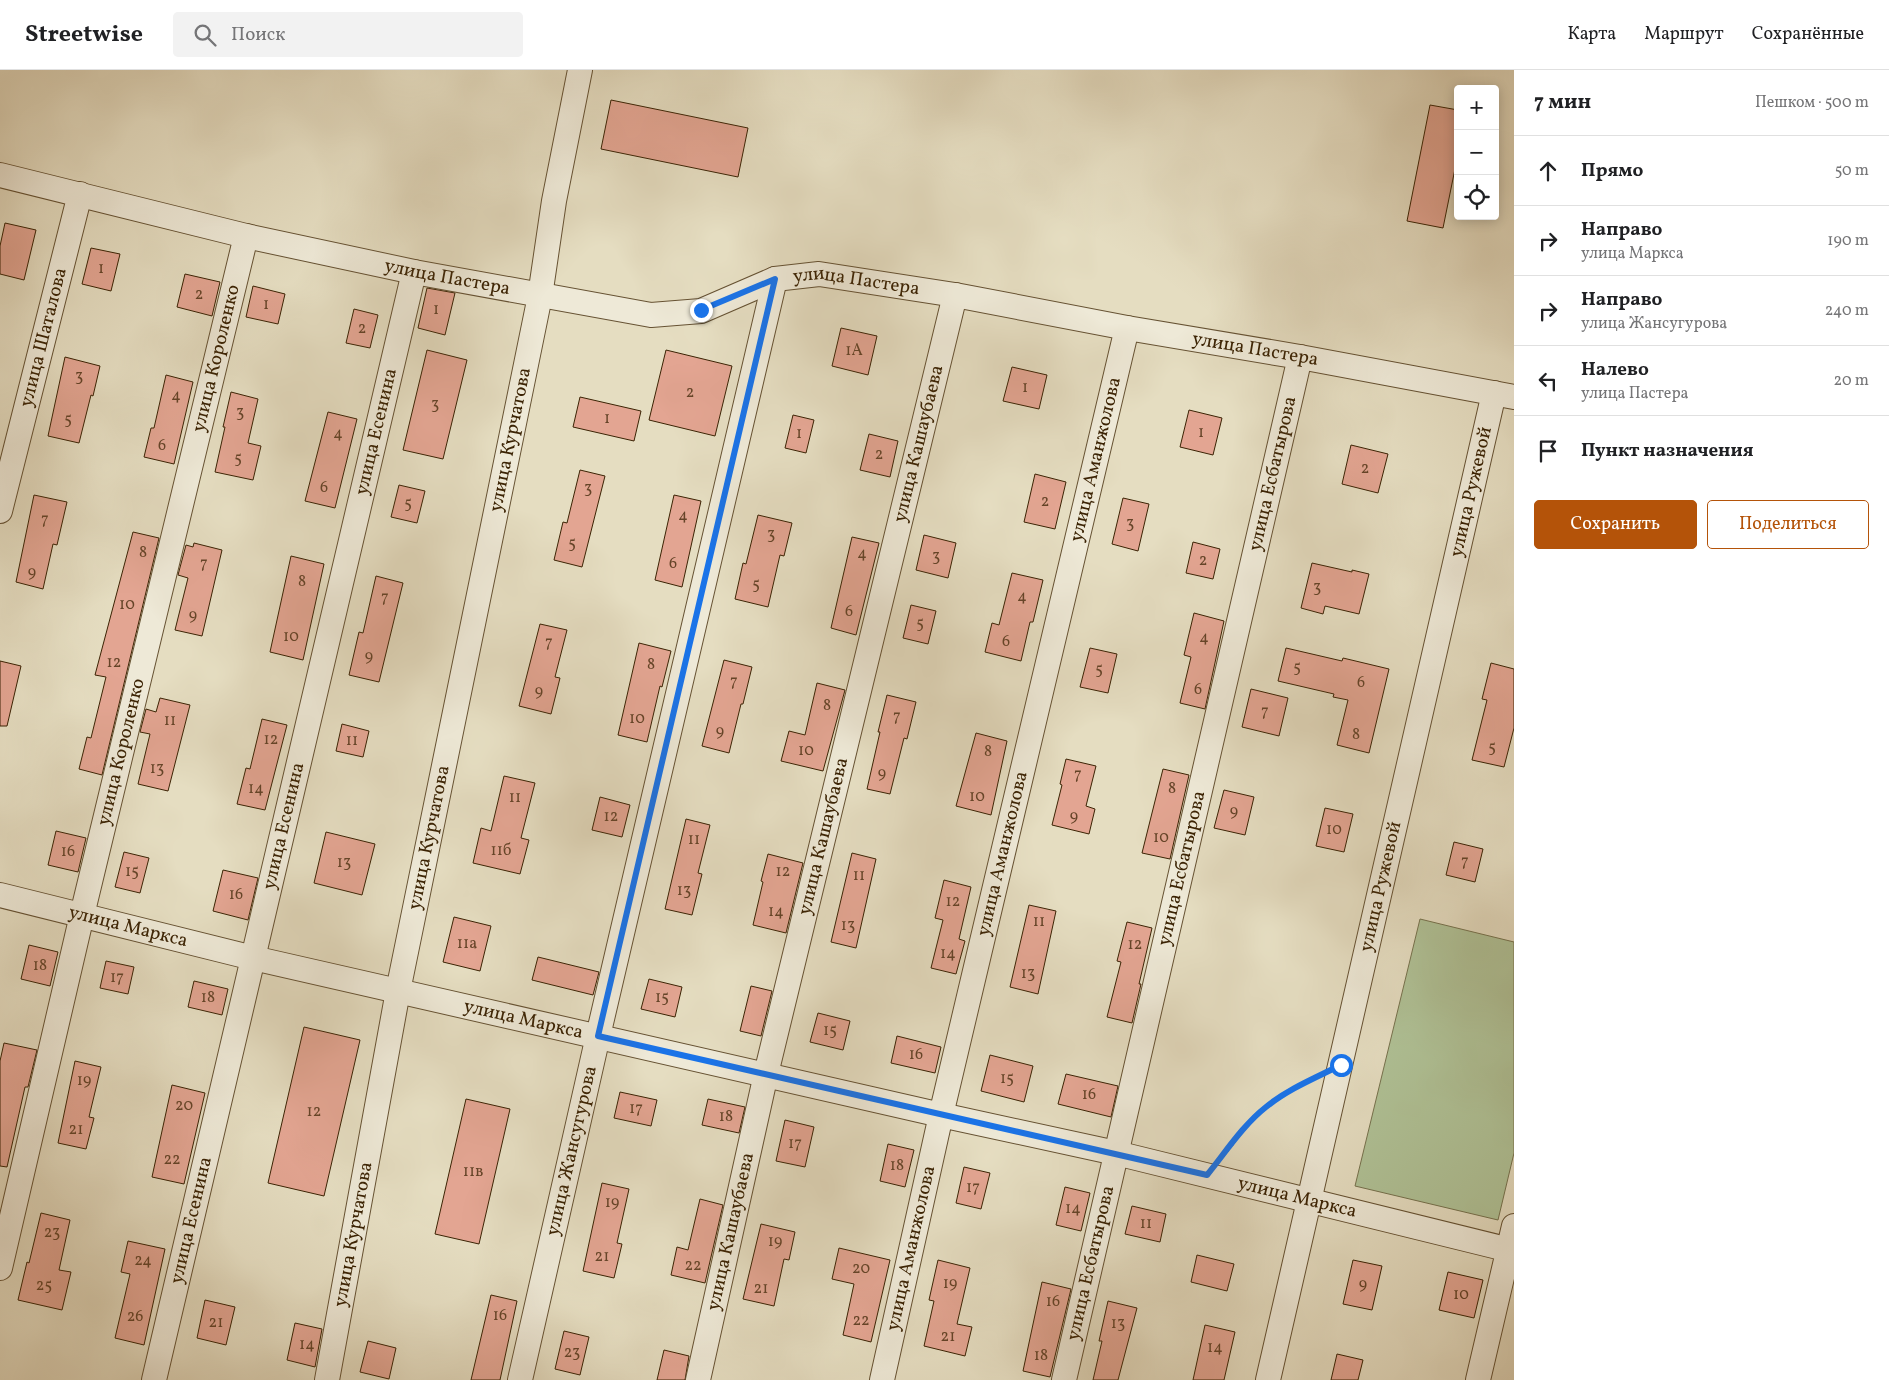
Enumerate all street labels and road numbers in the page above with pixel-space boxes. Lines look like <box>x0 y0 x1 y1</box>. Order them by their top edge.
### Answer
street label: улица Пастера <box>382 253 512 302</box>
street label: улица Пастера <box>792 260 922 302</box>
street label: улица Шаталова <box>14 265 74 410</box>
street label: улица Короленко <box>186 282 247 435</box>
street label: улица Пастера <box>1190 326 1321 373</box>
street label: улица Кашаубаева <box>887 362 951 525</box>
street label: улица Курчатова <box>483 365 538 514</box>
street label: улица Есенина <box>349 366 404 498</box>
street label: улица Аманжолова <box>1064 374 1128 545</box>
street label: улица Есбатырова <box>1243 394 1304 554</box>
street label: улица Ружевой <box>1444 424 1499 560</box>
street label: улица Короленко <box>91 676 152 828</box>
street label: улица Кашаубаева <box>792 755 855 918</box>
street label: улица Есенина <box>256 760 311 892</box>
street label: улица Курчатова <box>402 763 457 912</box>
street label: улица Аманжолова <box>971 769 1035 939</box>
street label: улица Есбатырова <box>1152 788 1212 949</box>
street label: улица Ружевой <box>1353 819 1408 955</box>
street label: улица Маркса <box>66 900 190 954</box>
street label: улица Маркса <box>461 993 586 1046</box>
street label: улица Жансугурова <box>540 1063 604 1238</box>
street label: улица Кашаубаева <box>701 1150 761 1313</box>
street label: улица Есенина <box>164 1154 219 1287</box>
street label: улица Курчатова <box>328 1160 380 1309</box>
street label: улица Аманжолова <box>880 1163 942 1333</box>
street label: улица Маркса <box>1235 1170 1359 1225</box>
street label: улица Есбатырова <box>1061 1183 1121 1343</box>

